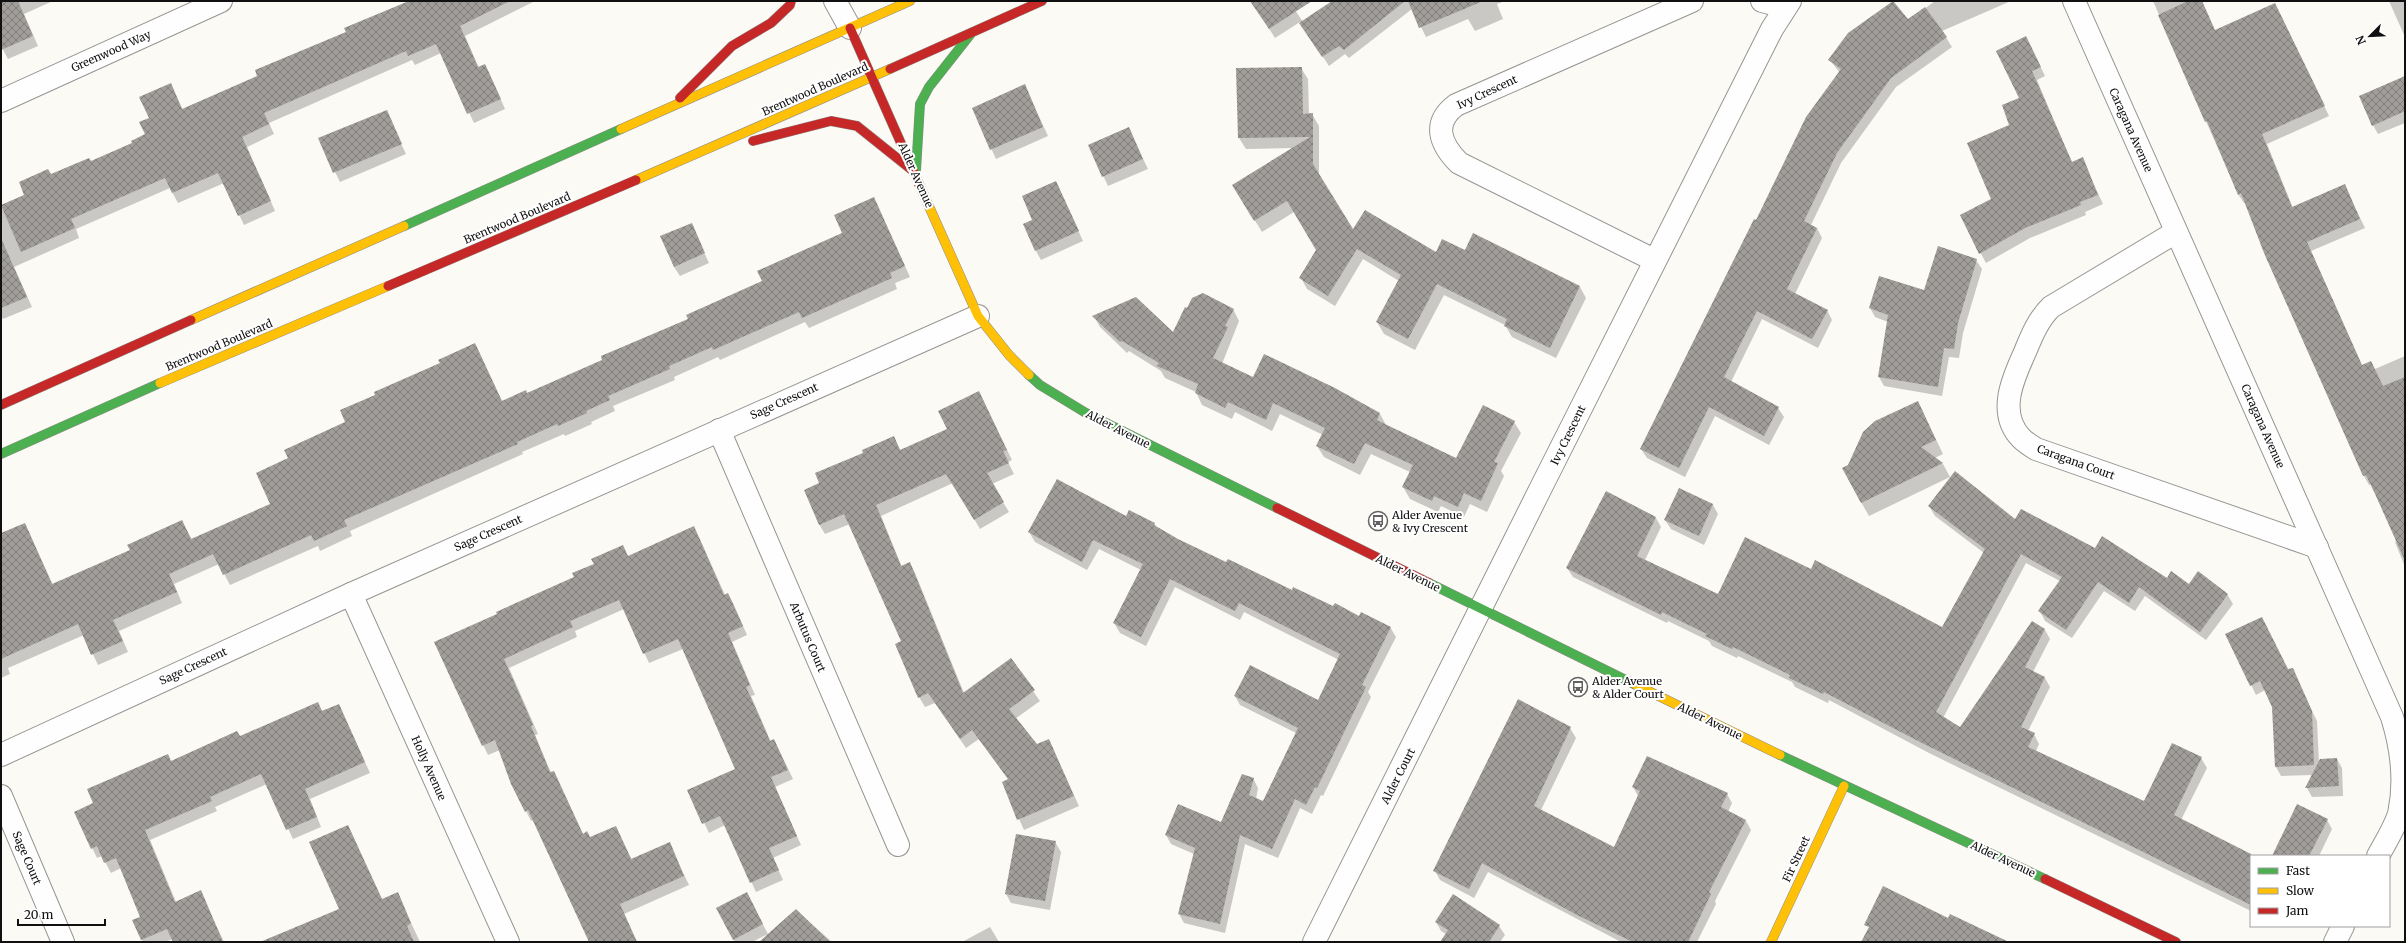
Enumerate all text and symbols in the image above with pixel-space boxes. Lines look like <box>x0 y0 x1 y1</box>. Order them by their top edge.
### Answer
north arrow <box>2350 16 2390 56</box>
street label: Greenwood Way <box>69 27 154 75</box>
text: N <box>2353 33 2369 47</box>
street label: Brentwood Boulevard <box>760 59 871 119</box>
street label: Ivy Crescent <box>1455 72 1520 112</box>
street label: Caragana Avenue <box>2106 86 2156 175</box>
street label: Alder Avenue <box>895 139 937 210</box>
street label: Brentwood Boulevard <box>461 189 573 247</box>
street label: Brentwood Boulevard <box>163 316 275 374</box>
street label: Sage Crescent <box>748 379 821 422</box>
street label: Caragana Avenue <box>2238 382 2288 471</box>
street label: Ivy Crescent <box>1547 402 1589 467</box>
street label: Alder Avenue <box>1083 406 1153 451</box>
street label: Caragana Court <box>2035 441 2117 483</box>
place label: Alder Avenue & Ivy Crescent <box>1391 508 1469 535</box>
bus stop icon: Alder Avenue & Ivy Crescent <box>1367 510 1389 532</box>
street label: Sage Crescent <box>452 511 525 554</box>
street label: Alder Avenue <box>1373 551 1443 595</box>
street label: Arbutus Court <box>787 599 829 675</box>
street label: Sage Crescent <box>157 644 230 688</box>
place label: Alder Avenue & Alder Court <box>1591 674 1665 701</box>
bus stop icon: Alder Avenue & Alder Court <box>1567 676 1589 698</box>
street label: Alder Avenue <box>1675 699 1745 743</box>
street label: Holly Avenue <box>409 734 450 803</box>
street label: Alder Court <box>1377 745 1418 807</box>
street label: Sage Court <box>9 829 45 888</box>
street label: Fir Street <box>1779 833 1813 884</box>
street label: Alder Avenue <box>1967 837 2038 880</box>
legend <box>2250 855 2390 927</box>
text: Fast <box>2286 863 2310 878</box>
text: Slow <box>2286 883 2315 898</box>
scale bar <box>18 901 105 927</box>
text: Jam <box>2285 903 2309 918</box>
text: 20 m <box>24 907 53 922</box>

